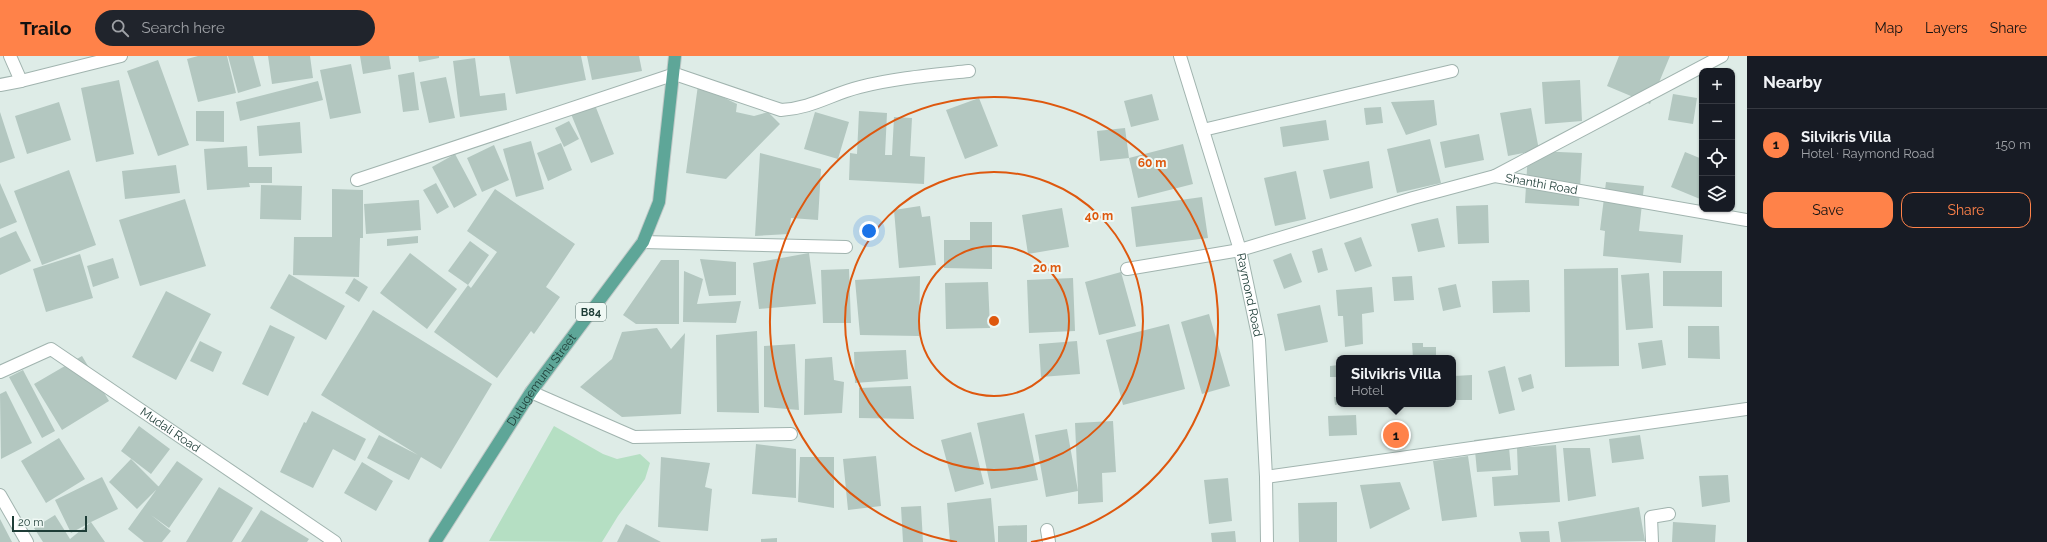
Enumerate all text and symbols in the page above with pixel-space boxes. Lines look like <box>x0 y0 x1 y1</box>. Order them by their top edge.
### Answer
search box <box>95 10 375 46</box>
text: Trailo <box>20 17 71 39</box>
icon: search <box>109 17 131 39</box>
text: Search here <box>141 19 225 37</box>
text: Map <box>1875 20 1903 36</box>
text: Layers <box>1925 20 1968 36</box>
text: Share <box>1990 20 2027 36</box>
map controls <box>1699 68 1735 212</box>
button: + <box>1699 68 1735 104</box>
text: Nearby <box>1763 72 1822 92</box>
button: − <box>1699 104 1735 140</box>
text: Silvikris Villa <box>1801 128 1891 146</box>
text: 1 <box>1773 137 1779 152</box>
text: 150 m <box>1995 137 2031 152</box>
button: locate <box>1699 140 1735 176</box>
text: Hotel · Raymond Road <box>1801 146 1934 161</box>
text: 60 m <box>1138 156 1166 170</box>
street label: Shanthi Road <box>1504 171 1579 197</box>
button: layers <box>1699 176 1735 212</box>
button: Save <box>1763 192 1893 228</box>
button: Share <box>1901 192 2031 228</box>
text: 40 m <box>1085 209 1113 223</box>
your location <box>859 221 879 241</box>
street label: Raymond Road <box>1234 252 1265 338</box>
text: 20 m <box>1033 261 1061 275</box>
road number: B84 <box>576 303 606 321</box>
centre of rings <box>987 314 1001 328</box>
street label: Dutugemunu Street <box>504 331 579 429</box>
popup <box>1336 355 1456 407</box>
text: Silvikris Villa <box>1351 365 1441 383</box>
text: Hotel <box>1351 383 1384 398</box>
street label: Mudali Road <box>137 405 203 455</box>
pin: 1 <box>1383 420 1409 450</box>
scale bar <box>12 514 87 533</box>
text: 20 m <box>18 516 43 529</box>

